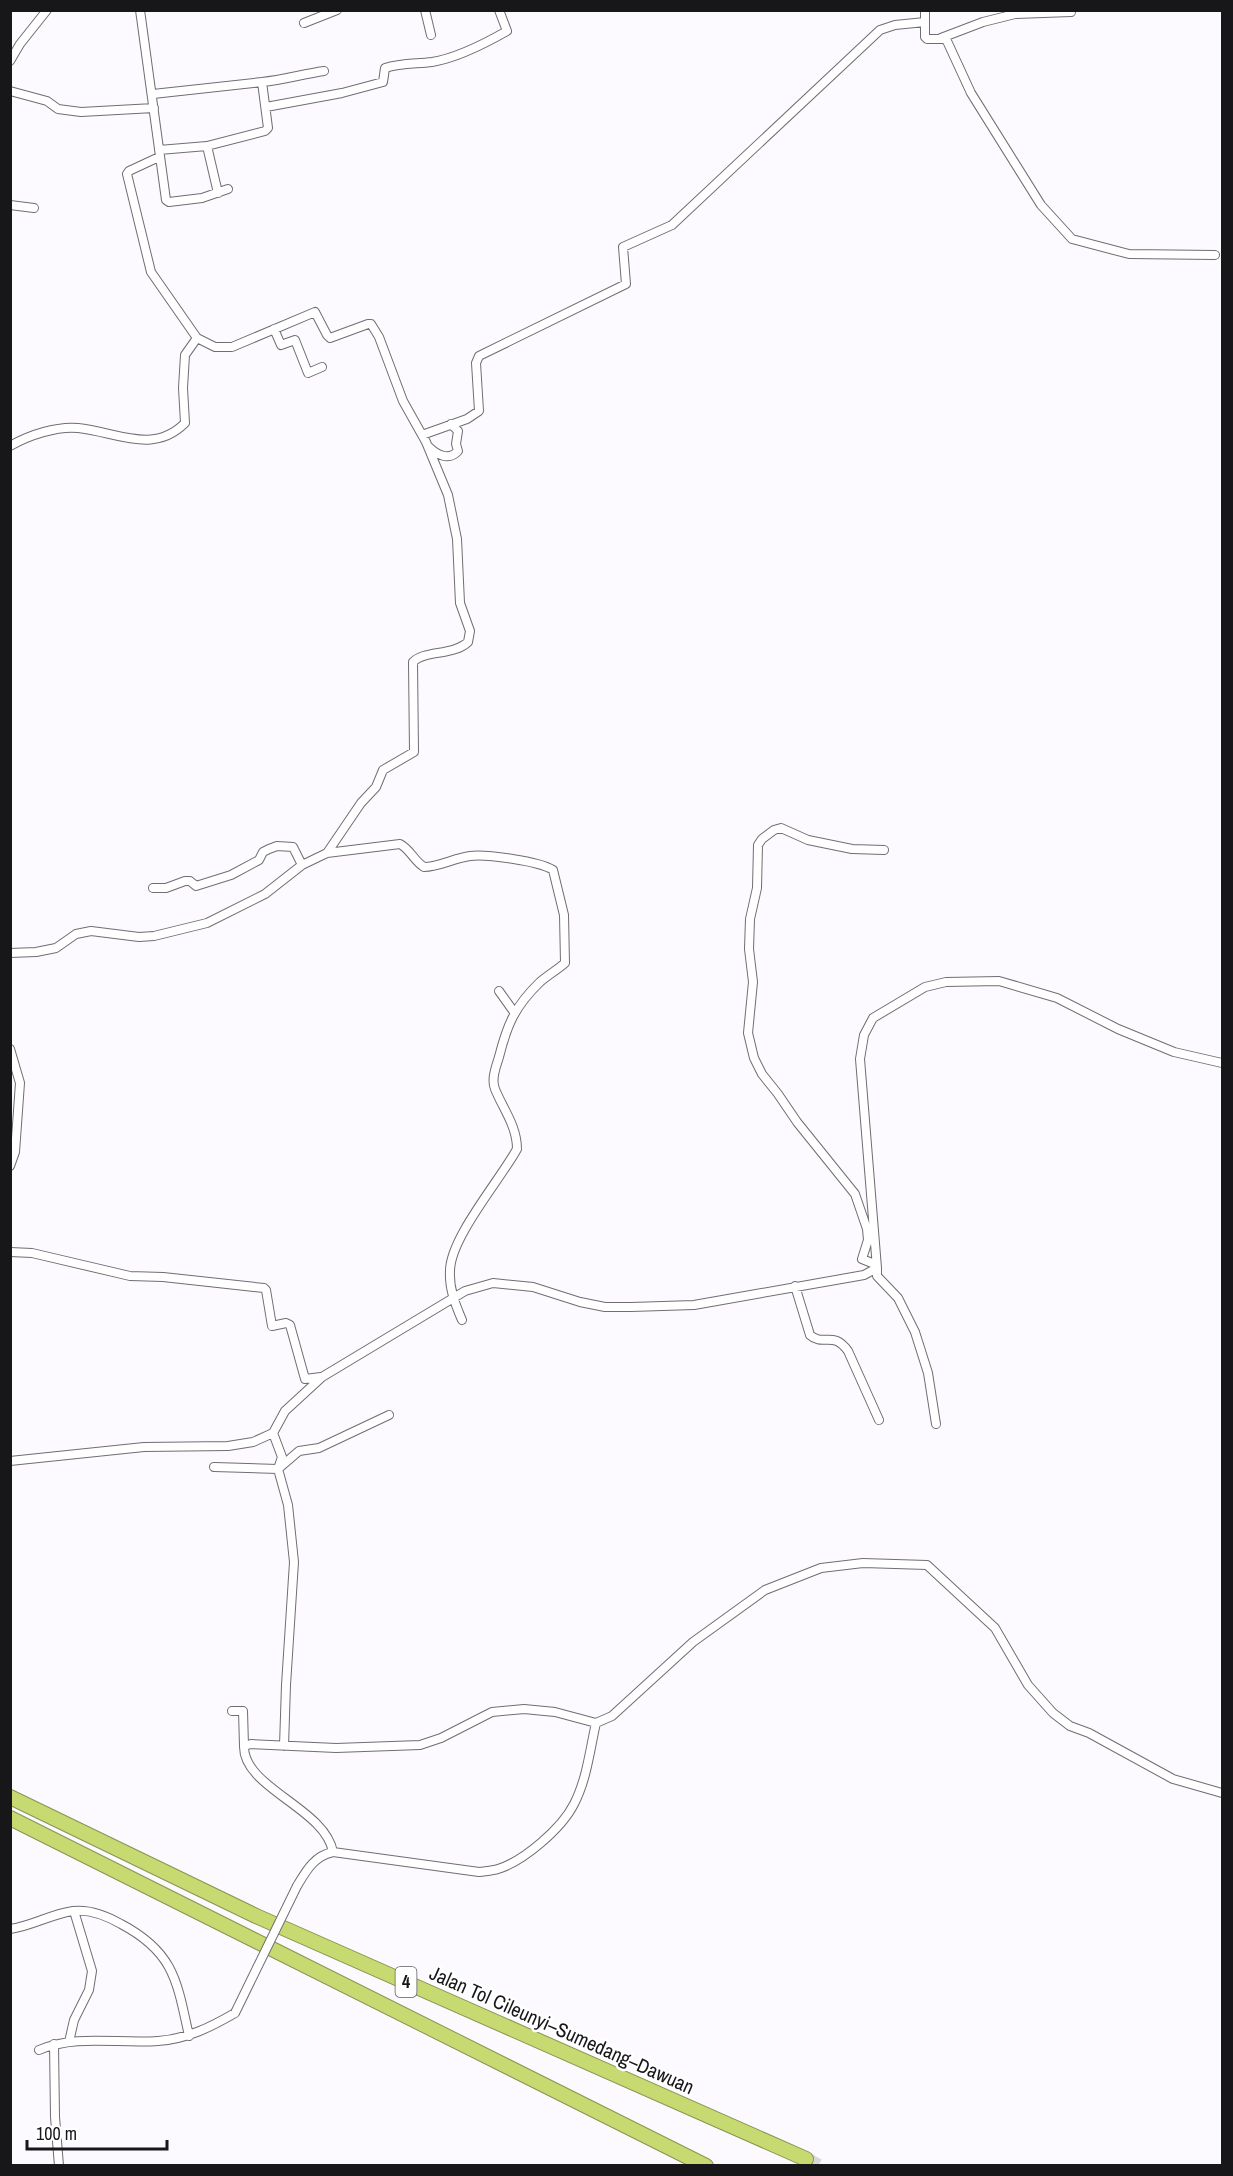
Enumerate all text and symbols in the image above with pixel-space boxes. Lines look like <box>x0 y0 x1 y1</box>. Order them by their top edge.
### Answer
street label: Jalan Tol Cileunyi–Sumedang–Dawuan <box>426 1959 699 2100</box>
road number: 4 <box>396 1967 416 1997</box>
scale bar <box>27 2113 166 2151</box>
text: 100 m <box>36 2121 77 2146</box>

